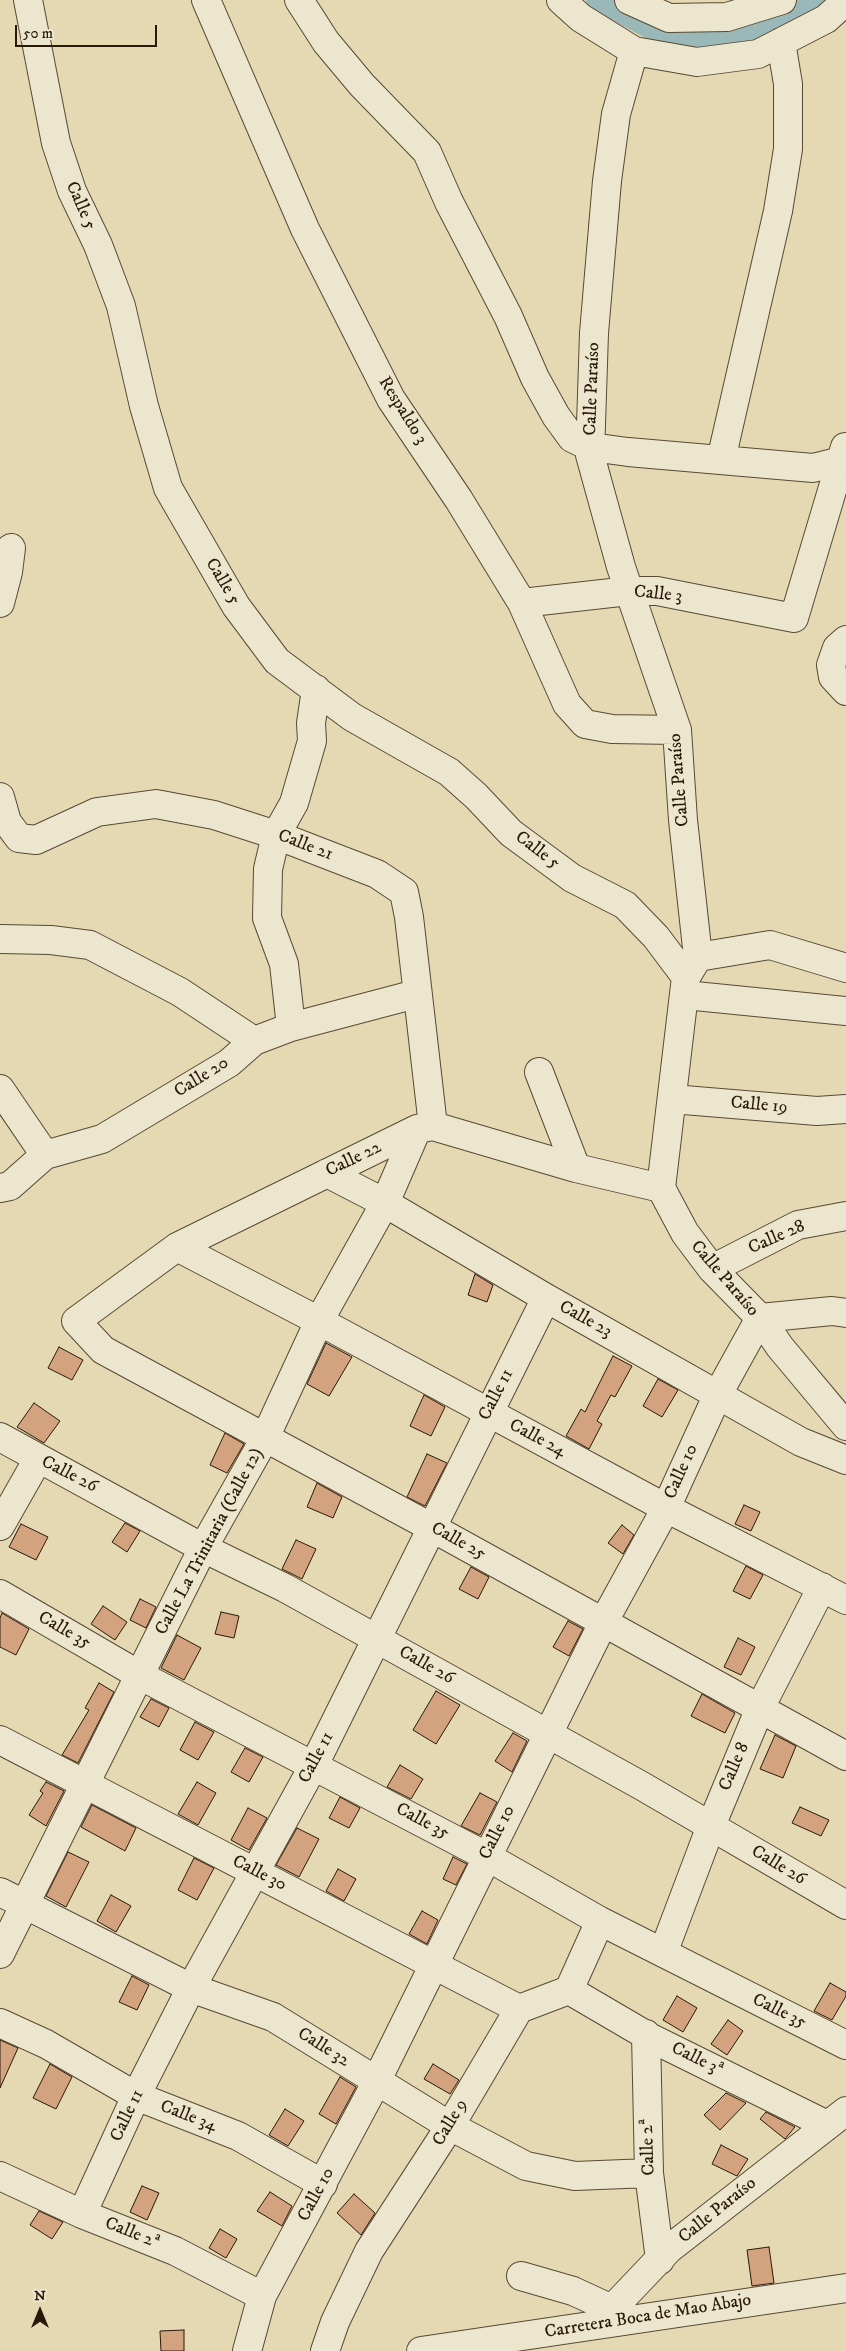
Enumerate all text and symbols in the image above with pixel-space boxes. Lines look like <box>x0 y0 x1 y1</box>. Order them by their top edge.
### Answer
scale bar <box>18 15 160 47</box>
text: 50 m <box>23 24 53 43</box>
street label: Calle 5 <box>60 178 100 234</box>
street label: Calle Paraíso <box>581 342 605 436</box>
street label: Respaldo 3 <box>373 373 431 449</box>
street label: Calle 5 <box>200 555 244 609</box>
street label: Calle 3 <box>633 582 683 608</box>
street label: Calle Paraíso <box>665 732 695 828</box>
street label: Calle 21 <box>274 826 336 866</box>
street label: Calle 5 <box>510 827 564 875</box>
street label: Calle 20 <box>171 1053 233 1103</box>
street label: Calle 19 <box>730 1093 788 1119</box>
street label: Calle 22 <box>323 1137 385 1183</box>
street label: Calle 28 <box>745 1216 809 1260</box>
street label: Calle Paraíso <box>685 1237 763 1321</box>
street label: Calle 23 <box>555 1297 615 1343</box>
street label: Calle 11 <box>475 1366 519 1424</box>
street label: Calle 24 <box>505 1415 569 1463</box>
street label: Calle 10 <box>660 1441 704 1503</box>
street label: Calle La Trinitaria (Calle 12) <box>151 1445 269 1639</box>
street label: Calle 26 <box>37 1452 101 1498</box>
street label: Calle 25 <box>427 1518 489 1566</box>
street label: Calle 35 <box>34 1607 94 1655</box>
street label: Calle 26 <box>395 1642 457 1690</box>
street label: Calle 11 <box>295 1729 339 1787</box>
street label: Calle 8 <box>715 1739 755 1795</box>
street label: Calle 35 <box>392 1799 452 1845</box>
street label: Calle 10 <box>475 1802 521 1864</box>
street label: Calle 26 <box>747 1841 809 1891</box>
street label: Calle 30 <box>228 1851 290 1897</box>
street label: Calle 35 <box>748 1990 810 2034</box>
street label: Calle 32 <box>293 2024 353 2072</box>
street label: Calle 3ª <box>667 2038 727 2082</box>
street label: Calle 11 <box>107 2087 149 2145</box>
street label: Calle 34 <box>157 2096 219 2138</box>
street label: Calle 9 <box>429 2096 473 2150</box>
street label: Calle 2ª <box>637 2118 661 2176</box>
street label: Calle 10 <box>294 2164 340 2226</box>
street label: Calle Paraíso <box>675 2173 761 2249</box>
street label: Calle 2ª <box>101 2213 163 2255</box>
north arrow <box>15 2286 65 2336</box>
text: N <box>34 2287 46 2305</box>
street label: Carretera Boca de Mao Abajo <box>543 2290 753 2344</box>

